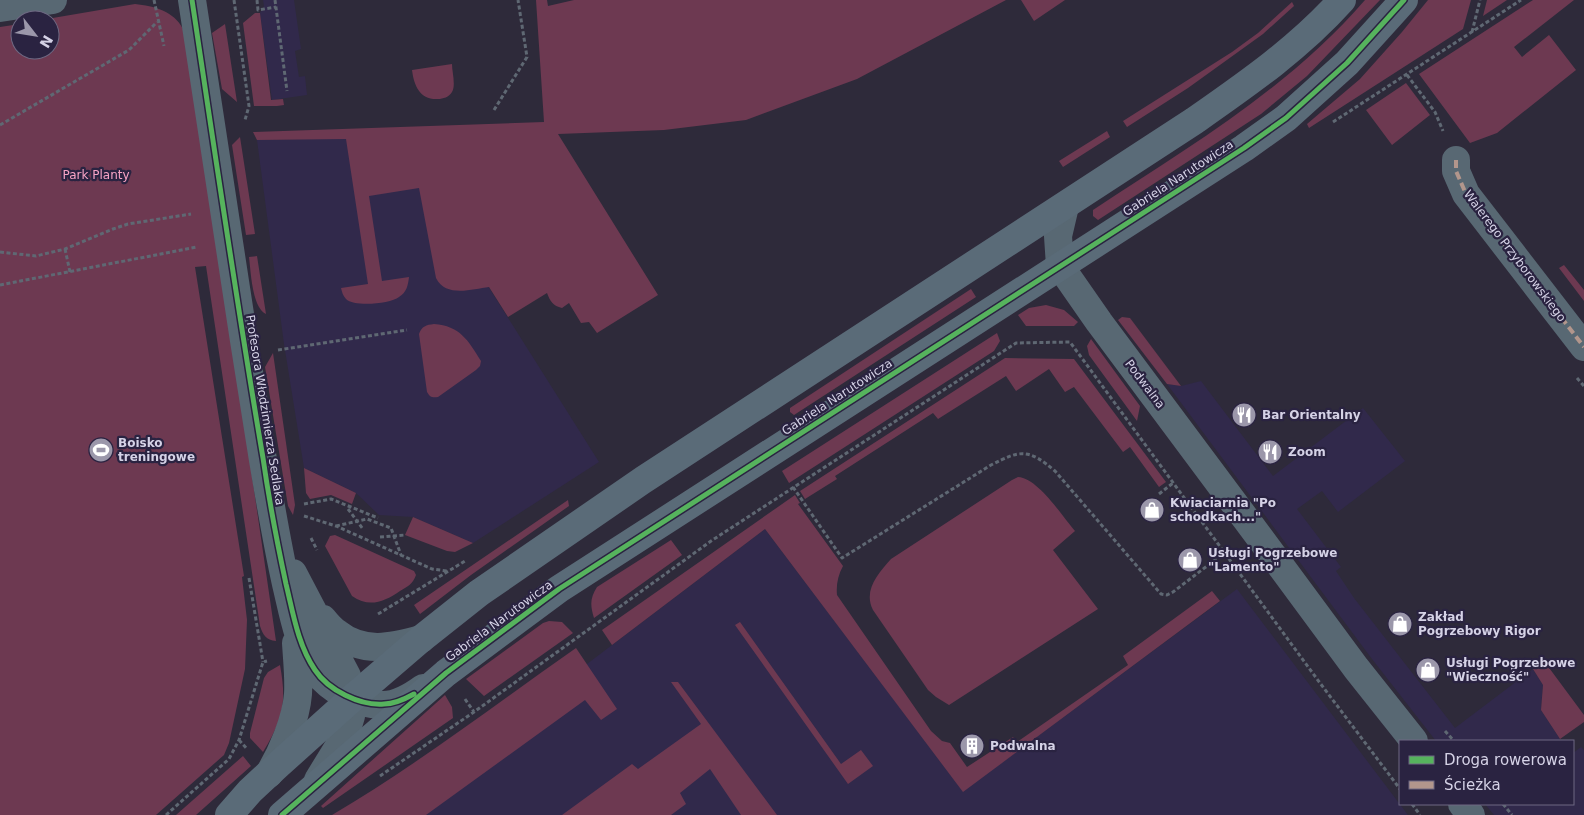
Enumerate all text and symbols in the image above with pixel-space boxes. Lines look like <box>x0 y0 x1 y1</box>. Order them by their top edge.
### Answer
north arrow <box>10 10 60 60</box>
text: N <box>36 33 56 51</box>
street label: Gabriela Narutowicza <box>1120 137 1236 219</box>
park label: Park Planty <box>62 168 130 182</box>
street label: Walerego Przyborowskiego <box>1461 187 1569 325</box>
street label: Profesora Włodzimierza Sedlaka <box>243 314 287 506</box>
street label: Gabriela Narutowicza <box>779 356 895 438</box>
street label: Podwalna <box>1122 357 1168 411</box>
restaurant icon: Bar Orientalny <box>1231 402 1257 428</box>
place label: Bar Orientalny <box>1262 408 1361 422</box>
place label: Boisko treningowe <box>118 436 195 464</box>
sports icon: Boisko treningowe <box>88 437 114 463</box>
restaurant icon: Zoom <box>1257 439 1283 465</box>
place label: Zoom <box>1288 445 1326 459</box>
place label: Kwiaciarnia "Po schodkach..." <box>1170 496 1276 524</box>
shop icon: Kwiaciarnia "Po schodkach..." <box>1139 497 1165 523</box>
place label: Usługi Pogrzebowe "Lamento" <box>1208 546 1338 574</box>
shop icon: Usługi Pogrzebowe "Lamento" <box>1177 547 1203 573</box>
street label: Gabriela Narutowicza <box>443 577 555 665</box>
place label: Zakład Pogrzebowy Rigor <box>1418 610 1541 638</box>
shop icon: Zakład Pogrzebowy Rigor <box>1387 611 1413 637</box>
place label: Usługi Pogrzebowe "Wieczność" <box>1446 656 1576 684</box>
shop icon: Usługi Pogrzebowe "Wieczność" <box>1415 657 1441 683</box>
building icon: Podwalna <box>959 733 985 759</box>
place label: Podwalna <box>990 739 1056 753</box>
legend <box>1399 740 1574 805</box>
text: Droga rowerowa <box>1444 751 1567 769</box>
text: Ścieżka <box>1444 775 1501 794</box>

